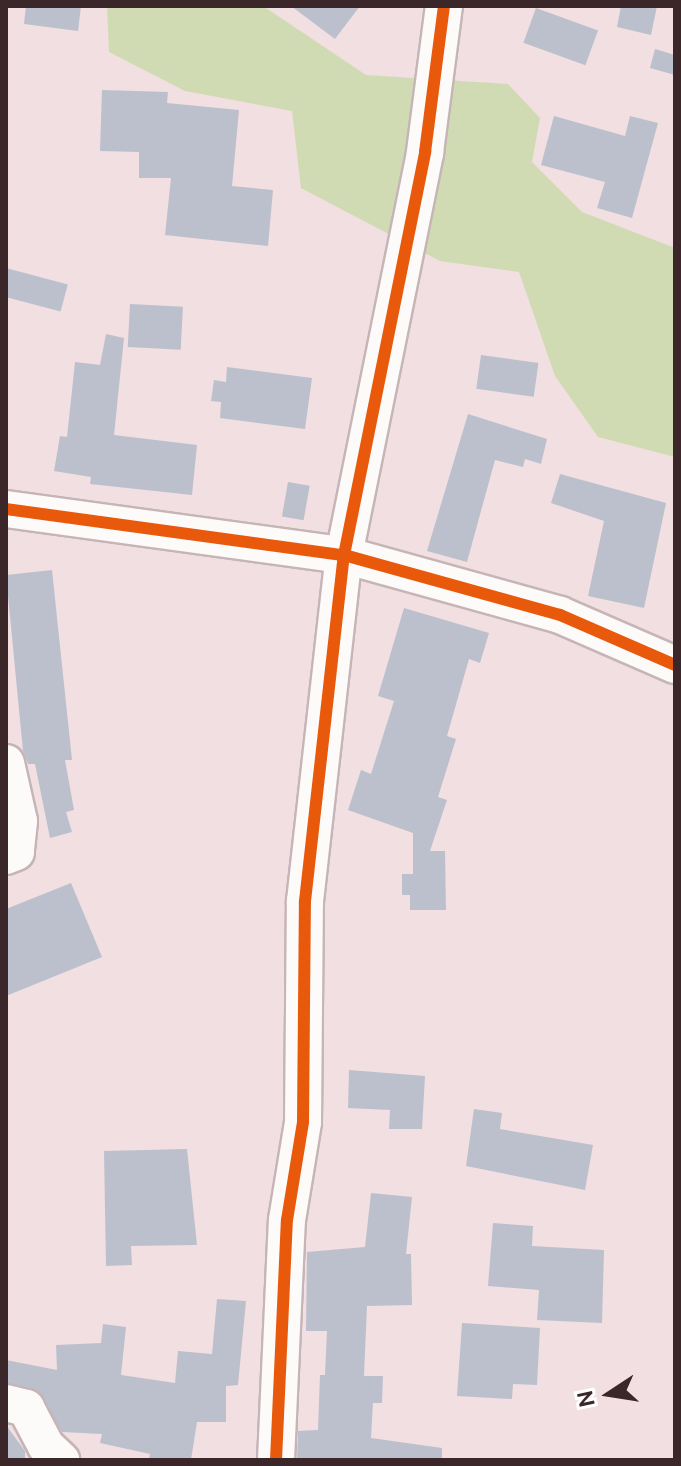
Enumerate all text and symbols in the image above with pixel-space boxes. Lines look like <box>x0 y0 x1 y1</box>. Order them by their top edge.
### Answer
north arrow <box>569 1354 649 1434</box>
text: N <box>571 1388 599 1410</box>

